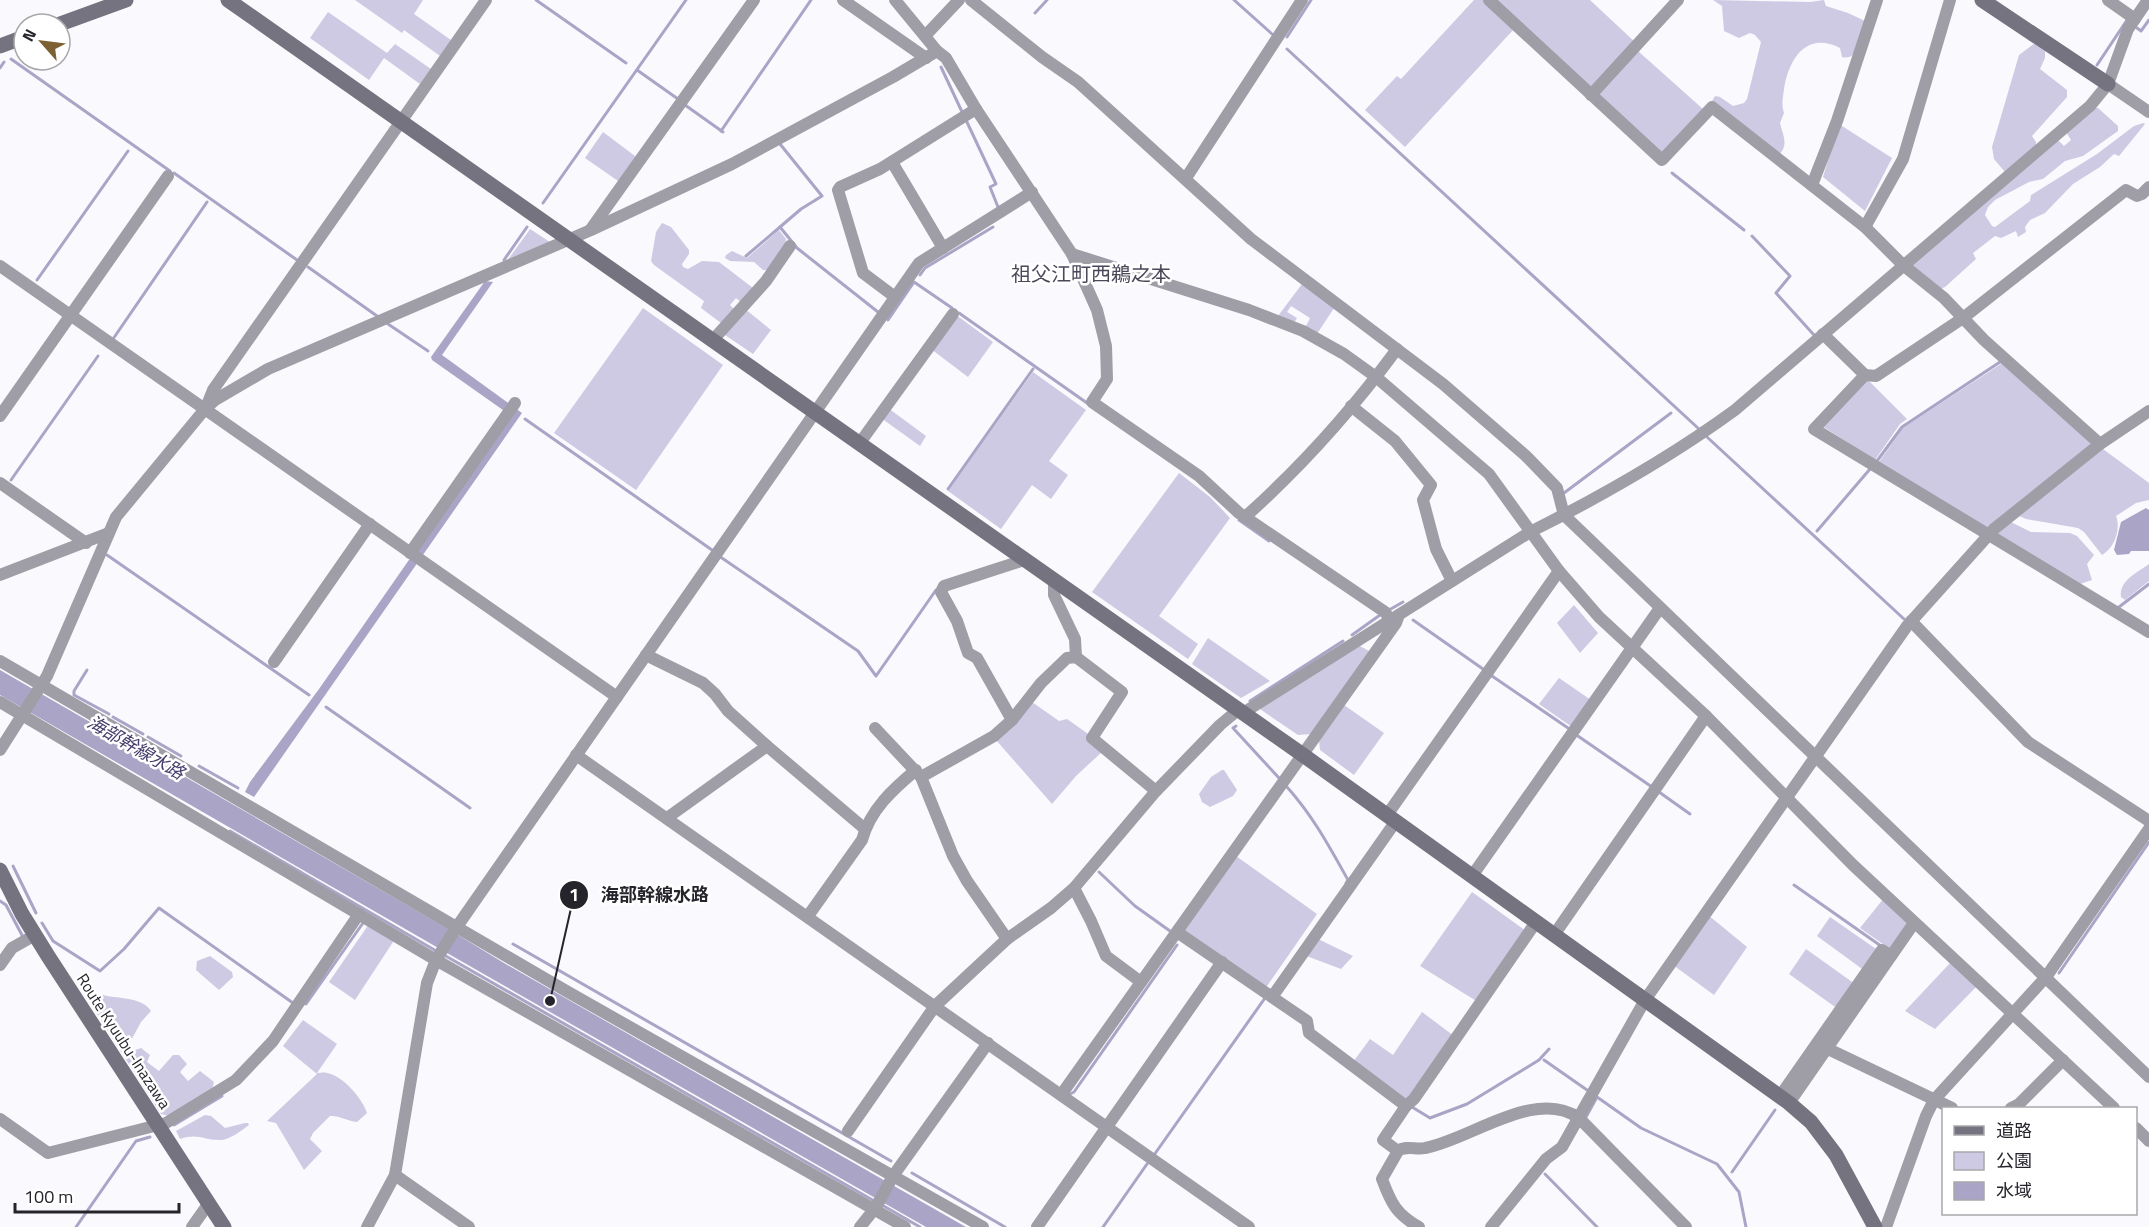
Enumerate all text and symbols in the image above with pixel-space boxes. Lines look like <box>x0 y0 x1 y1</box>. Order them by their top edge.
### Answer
north arrow <box>12 12 72 72</box>
text: N <box>16 24 42 45</box>
district label: 祖父江町西鵜之本 <box>1011 258 1171 289</box>
water label: 海部幹線水路 <box>82 708 191 787</box>
callout: 海部幹線水路 <box>559 877 721 913</box>
text: 1 <box>569 881 579 908</box>
text: 海部幹線水路 <box>601 881 709 908</box>
street label: Route Kyuubu-Inazawa <box>71 969 177 1113</box>
legend <box>1942 1107 2137 1215</box>
text: 道路 <box>1996 1117 2032 1144</box>
text: 公園 <box>1996 1147 2032 1174</box>
scale bar <box>15 1176 178 1214</box>
text: 水域 <box>1996 1177 2032 1204</box>
text: 100 m <box>24 1183 73 1210</box>

